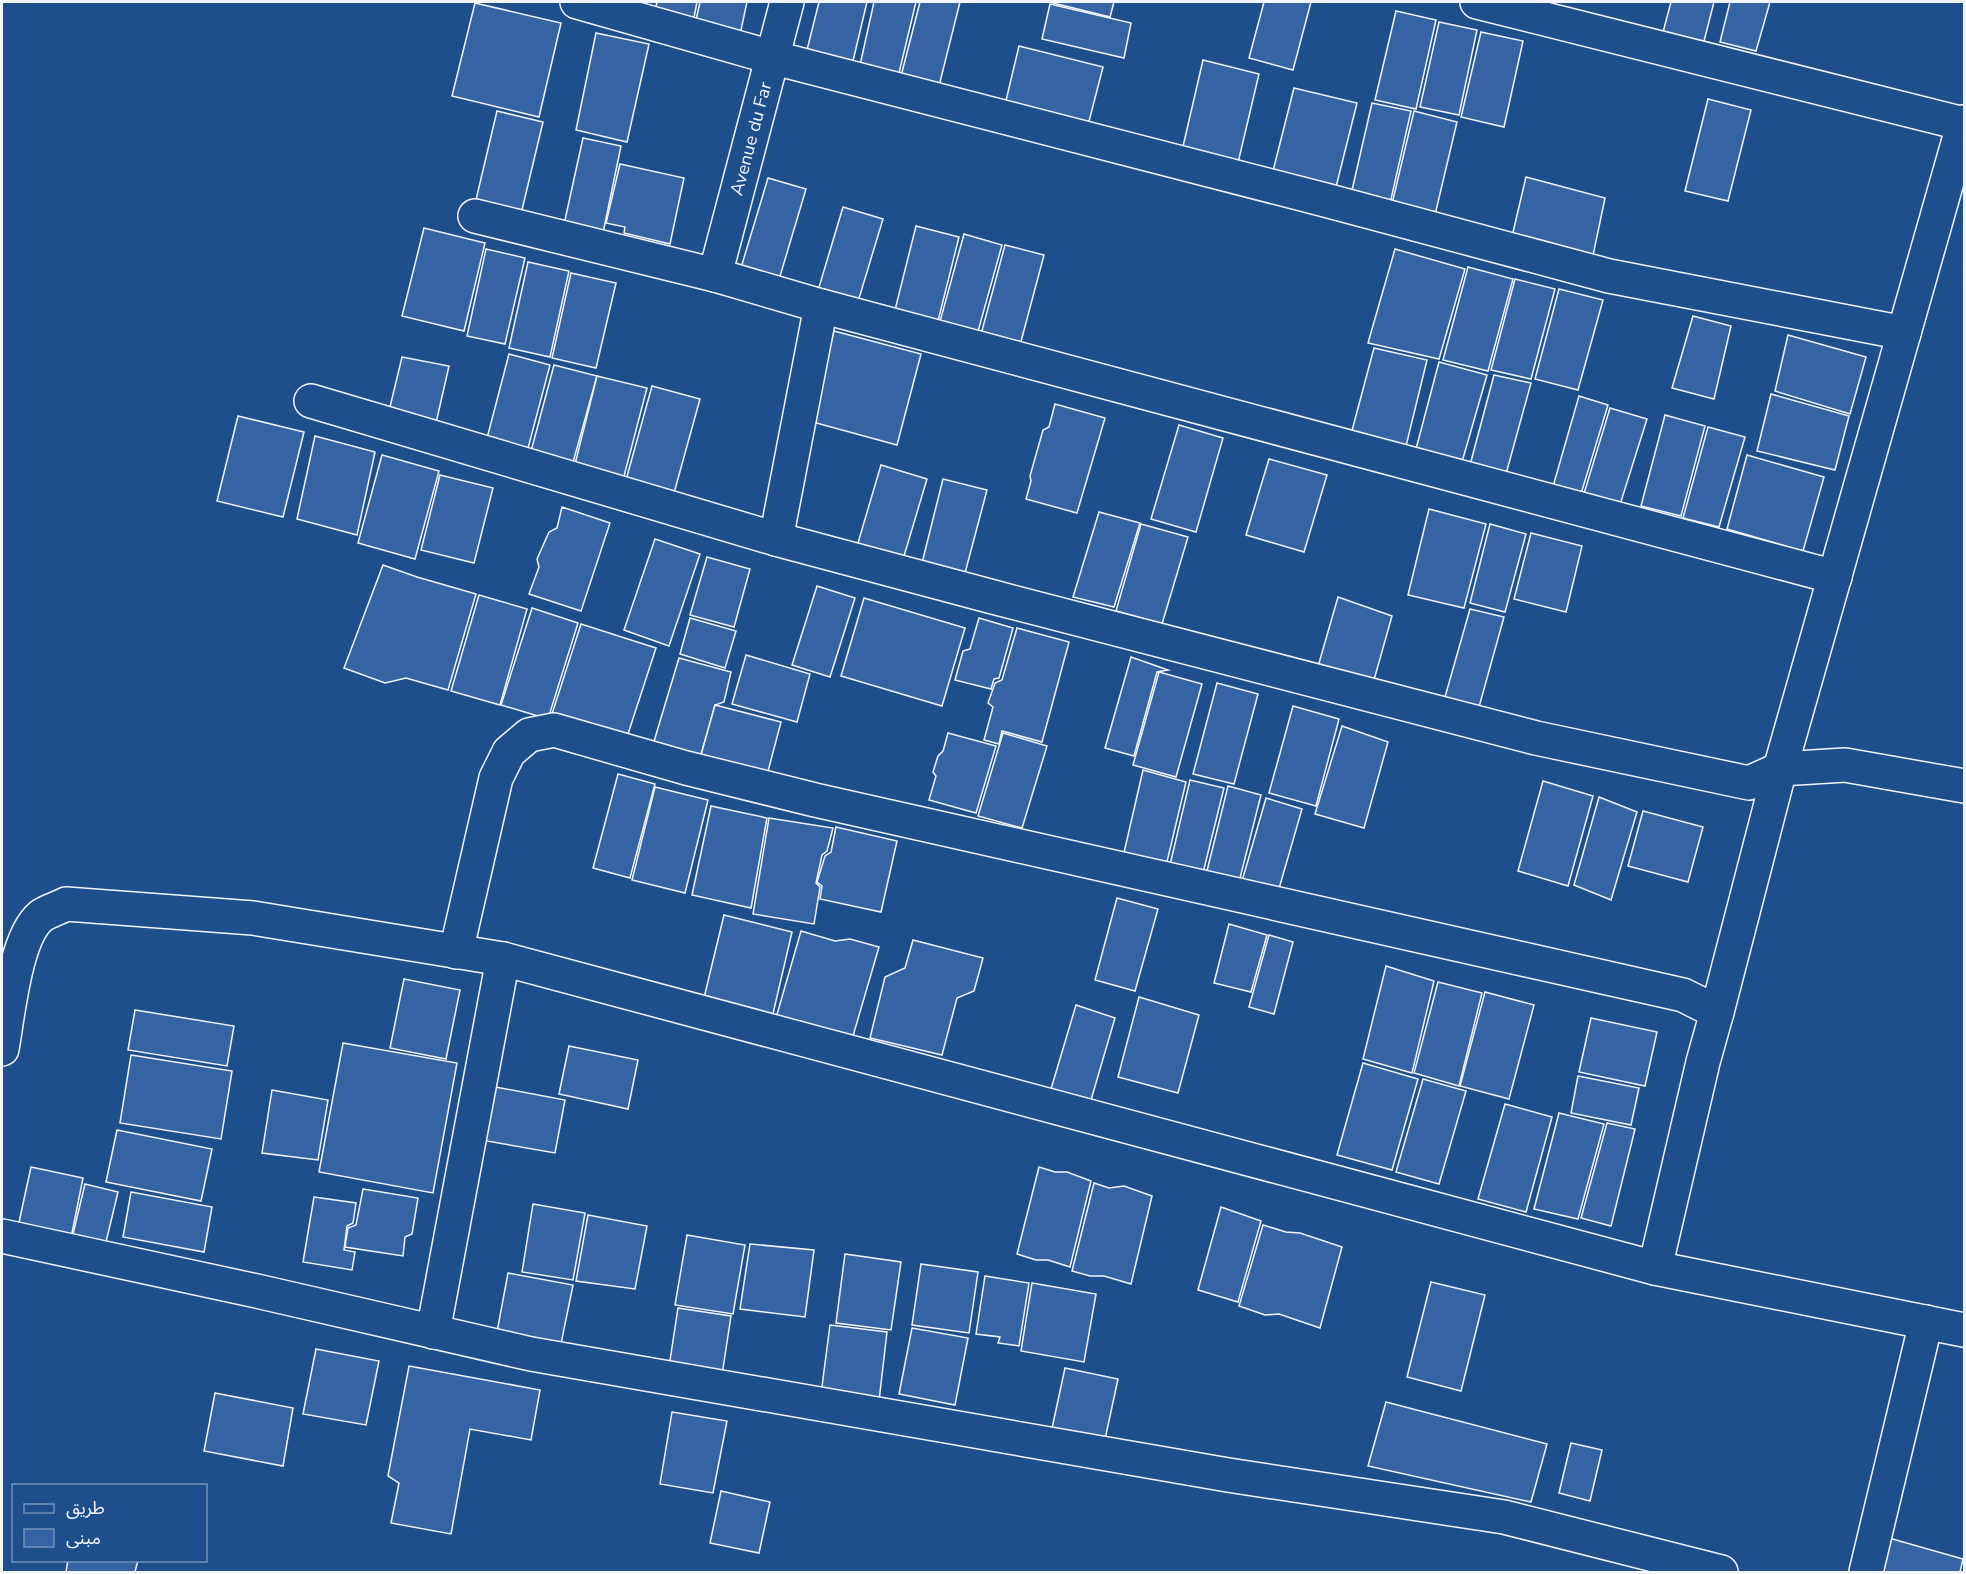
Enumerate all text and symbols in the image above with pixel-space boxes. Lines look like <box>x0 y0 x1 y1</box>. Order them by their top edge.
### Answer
street label: Avenue du Far <box>724 79 778 198</box>
legend <box>12 1484 207 1562</box>
text: طريق <box>66 1496 105 1520</box>
text: مبنى <box>66 1526 101 1550</box>

